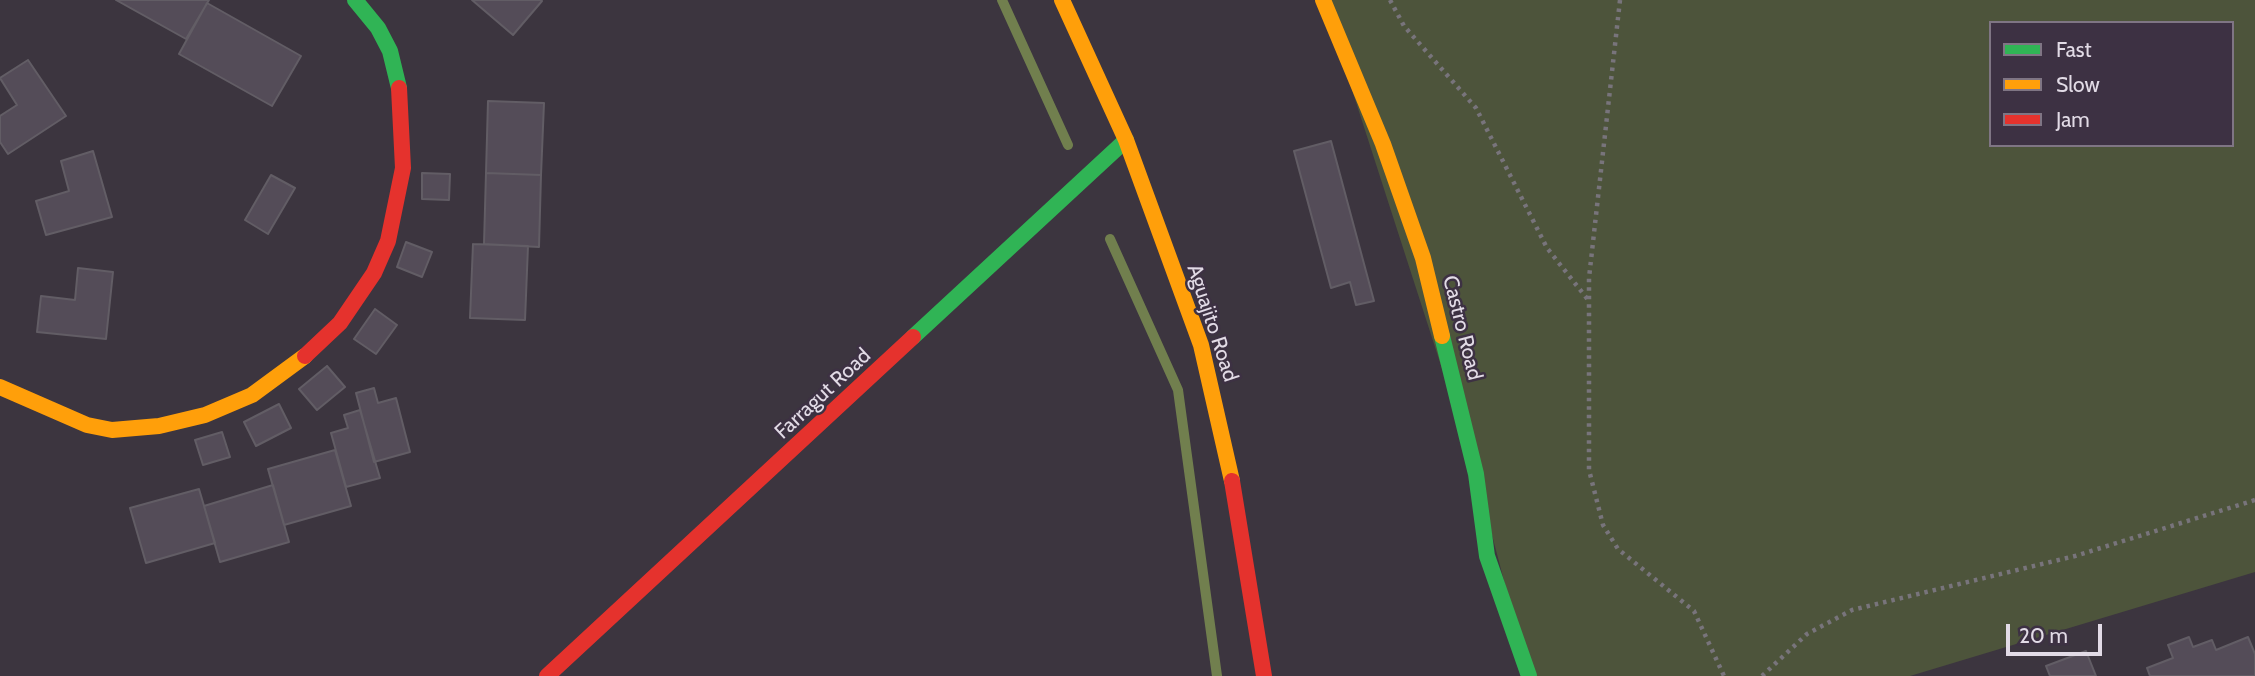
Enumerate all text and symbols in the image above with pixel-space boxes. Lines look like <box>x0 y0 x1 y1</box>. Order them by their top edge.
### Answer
legend <box>1989 21 2234 147</box>
text: Fast <box>2056 37 2092 62</box>
text: Slow <box>2056 72 2100 97</box>
text: Jam <box>2056 107 2090 132</box>
street label: Aguajito Road <box>1181 261 1243 385</box>
street label: Castro Road <box>1437 273 1487 383</box>
street label: Farragut Road <box>770 343 876 445</box>
scale bar <box>2010 610 2106 654</box>
text: 20 m <box>2019 623 2068 648</box>

